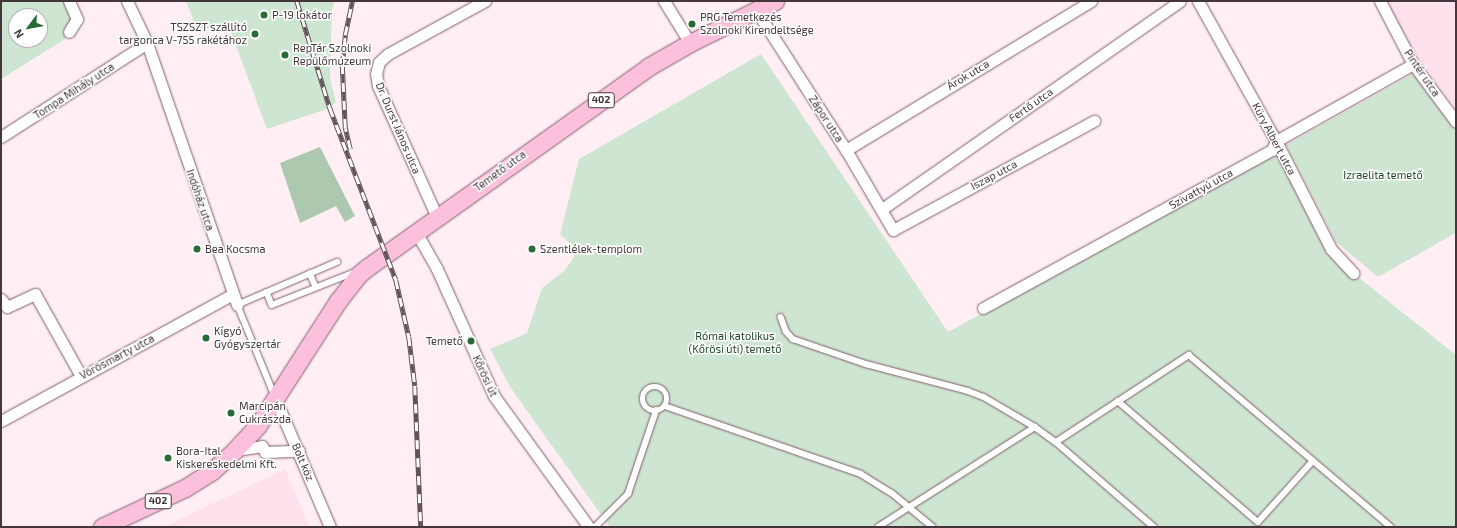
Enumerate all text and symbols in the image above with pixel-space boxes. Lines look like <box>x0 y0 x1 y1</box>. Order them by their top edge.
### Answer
north arrow <box>8 8 48 48</box>
place label: P-19 lokátor <box>272 8 332 22</box>
marker: P-19 lokátor <box>259 10 269 20</box>
place label: PRG Temetkezés Szolnoki Kirendeltsége <box>700 11 814 37</box>
marker: PRG Temetkezés Szolnoki Kirendeltsége <box>687 19 697 29</box>
place label: TSZSZT szállító targonca V-755 rakétához <box>119 21 247 47</box>
text: N <box>11 27 26 41</box>
marker: TSZSZT szállító targonca V-755 rakétához <box>250 29 260 39</box>
place label: RepTár Szolnoki Repülőmúzeum <box>293 42 371 68</box>
street label: Pintér utca <box>1401 47 1443 99</box>
marker: RepTár Szolnoki Repülőmúzeum <box>280 50 290 60</box>
street label: Árok utca <box>944 57 992 93</box>
street label: Tompa Mihály utca <box>31 60 117 122</box>
street label: Dr. Durst János utca <box>373 80 423 176</box>
street label: Fertő utca <box>1006 85 1056 125</box>
road number: 402 <box>587 92 615 108</box>
street label: Zápor utca <box>806 93 846 145</box>
street label: Küry Albert utca <box>1249 100 1299 178</box>
street label: Temető utca <box>471 148 529 194</box>
street label: Iszap utca <box>968 157 1020 193</box>
street label: Szivattyú utca <box>1167 166 1235 212</box>
street label: Indóház utca <box>183 168 217 232</box>
park label: Izraelita temető <box>1343 168 1423 182</box>
place label: Bea Kocsma <box>205 242 265 256</box>
place label: Szentlélek-templom <box>540 242 642 256</box>
marker: Bea Kocsma <box>192 244 202 254</box>
marker: Szentlélek-templom <box>527 244 537 254</box>
place label: Kígyó Gyógyszertár <box>214 325 281 351</box>
park label: Római katolikus (Kőrösi úti) temető <box>688 330 782 356</box>
street label: Vörösmarty utca <box>77 332 157 382</box>
marker: Kígyó Gyógyszertár <box>201 333 211 343</box>
place label: Temető <box>426 334 463 348</box>
marker: Temető <box>466 336 476 346</box>
street label: Kőrösi út <box>470 353 500 399</box>
place label: Marcipán Cukrászda <box>239 400 291 426</box>
marker: Marcipán Cukrászda <box>226 408 236 418</box>
street label: Bolt köz <box>289 441 317 483</box>
place label: Bora-Ital Kiskereskedelmi Kft. <box>176 445 277 471</box>
marker: Bora-Ital Kiskereskedelmi Kft. <box>163 453 173 463</box>
road number: 402 <box>144 493 172 509</box>

